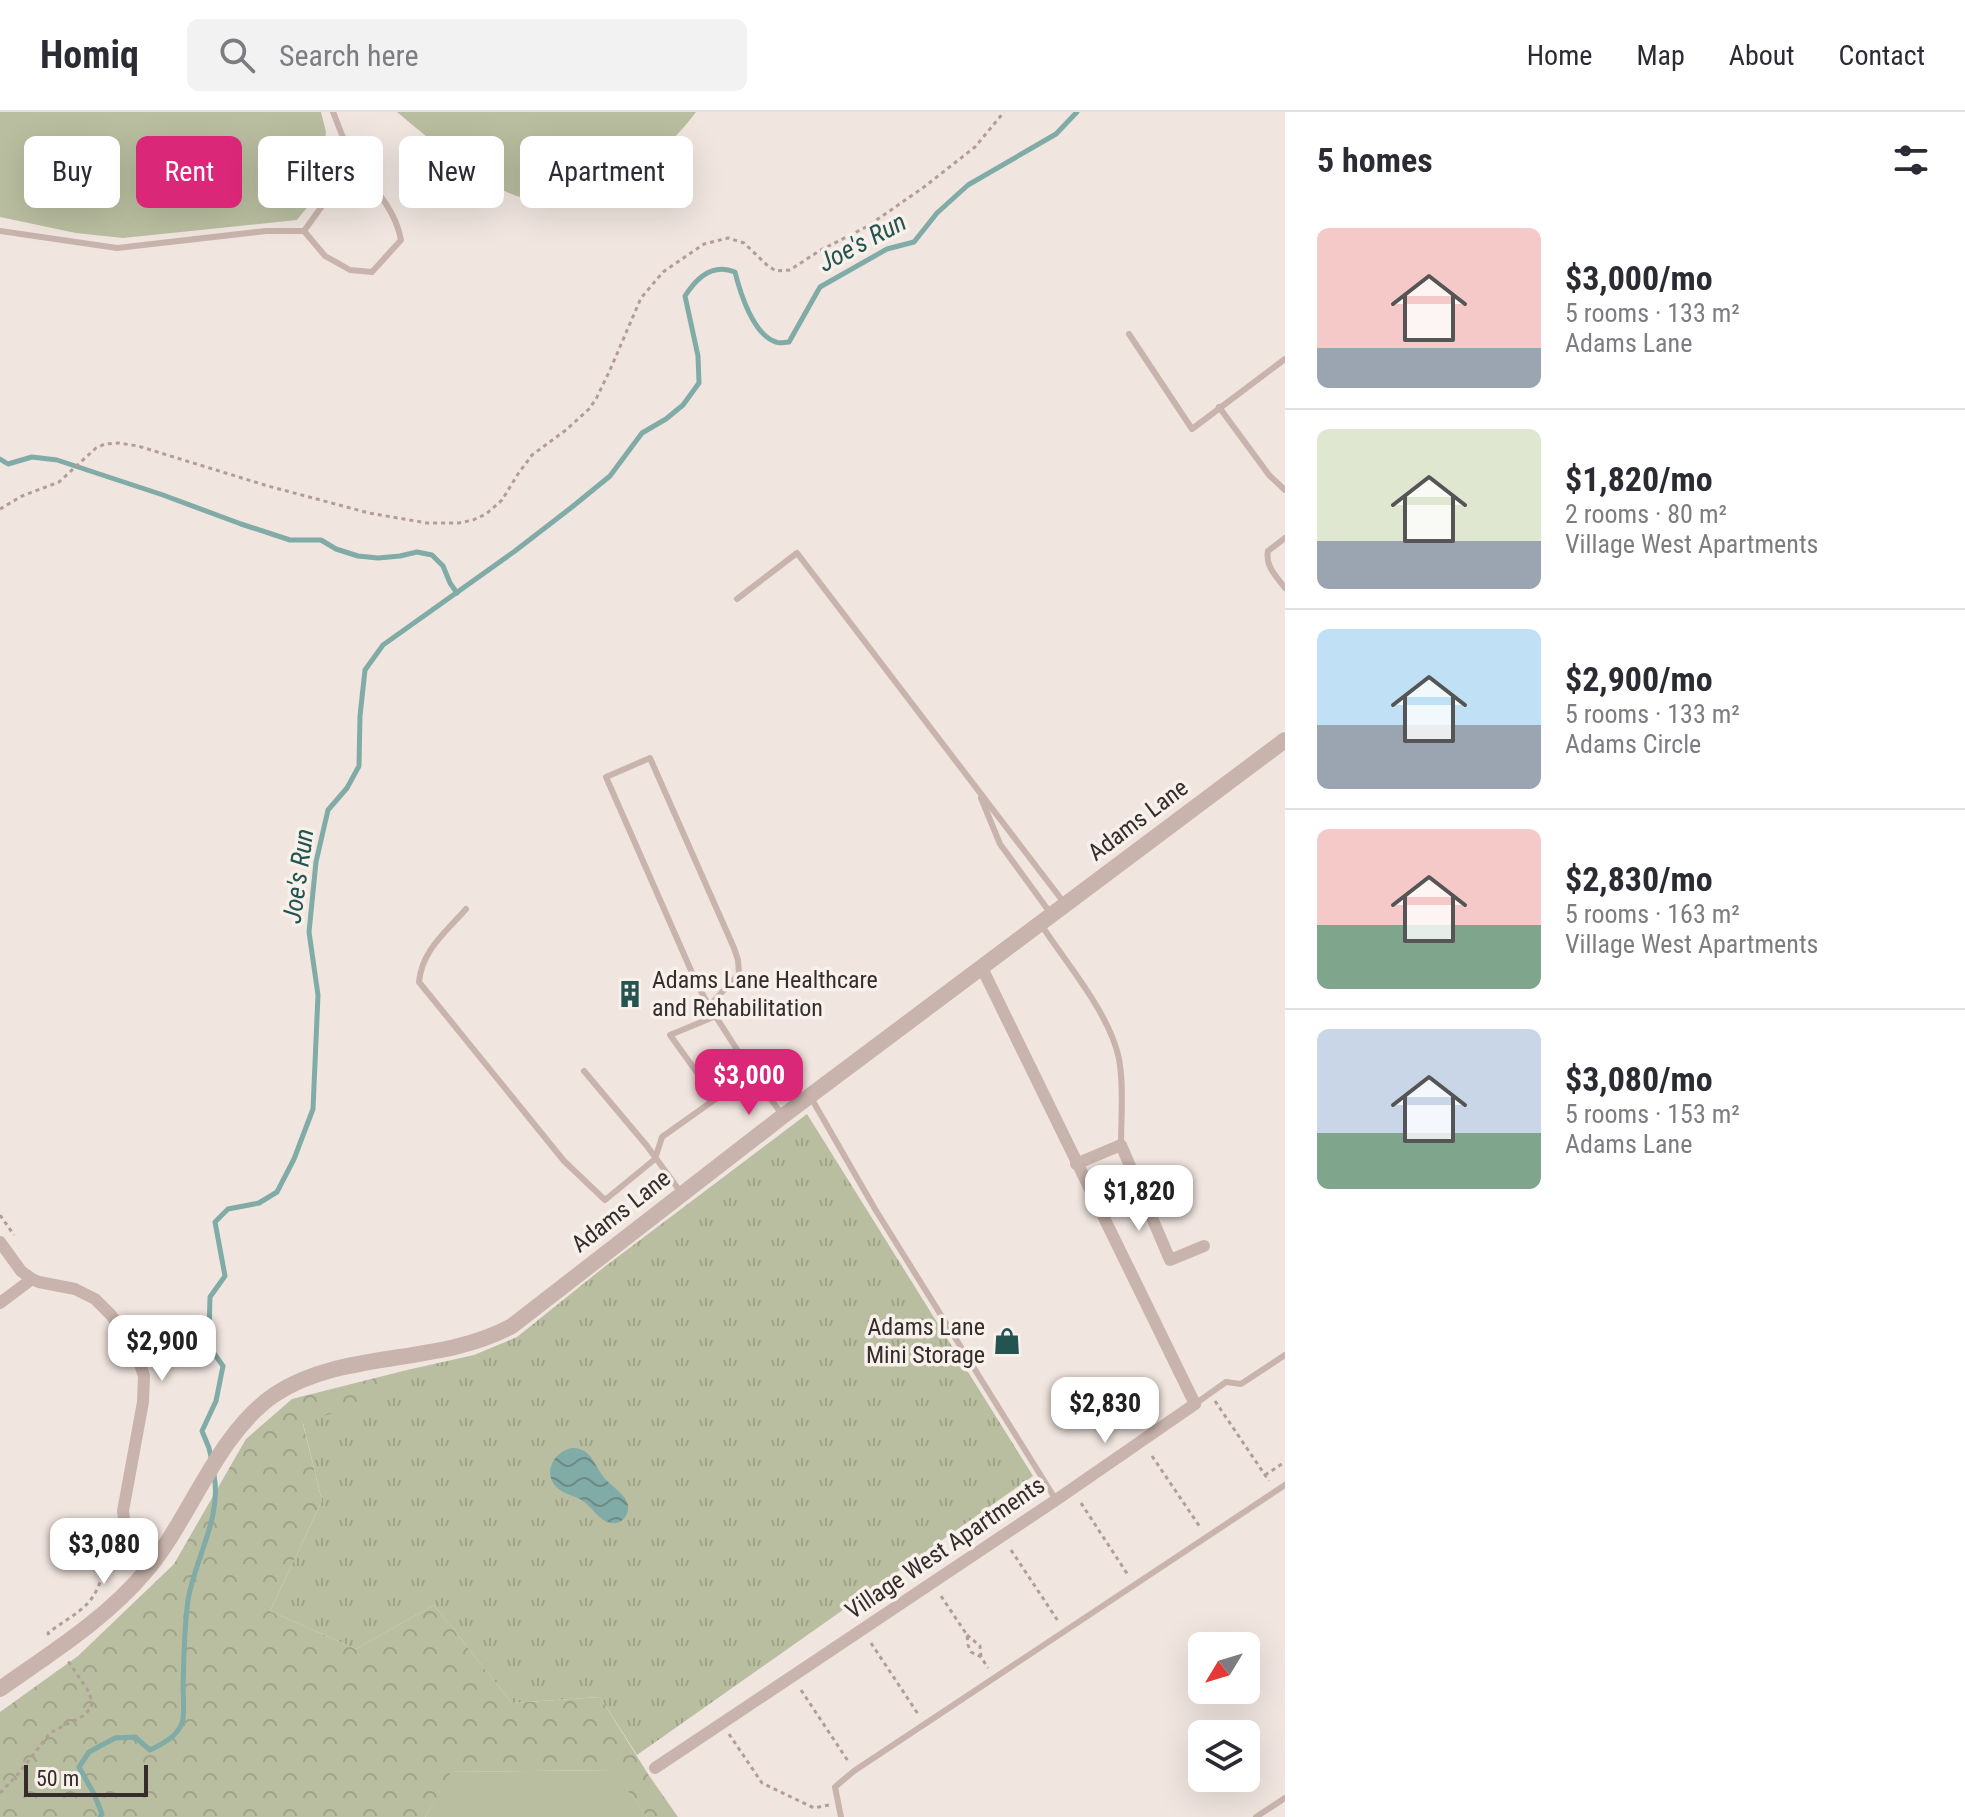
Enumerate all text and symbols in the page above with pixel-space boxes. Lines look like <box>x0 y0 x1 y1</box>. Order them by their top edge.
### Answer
search box <box>187 19 747 91</box>
text: Homiq <box>40 33 139 77</box>
icon: search <box>215 33 259 77</box>
text: Search here <box>279 38 418 73</box>
text: Home <box>1527 39 1592 72</box>
text: Map <box>1636 39 1685 72</box>
text: About <box>1729 39 1795 72</box>
text: Contact <box>1839 39 1925 72</box>
chip: Buy <box>24 136 120 208</box>
chip: Rent <box>136 136 242 208</box>
chip: Filters <box>258 136 383 208</box>
chip: New <box>399 136 504 208</box>
chip: Apartment <box>520 136 693 208</box>
icon: filters <box>1889 138 1933 182</box>
text: 5 homes <box>1317 140 1433 180</box>
water label: Joe's Run <box>813 206 911 278</box>
text: $3,000/mo <box>1565 258 1713 298</box>
icon: home <box>1381 260 1477 356</box>
text: 5 rooms · 133 m² <box>1565 298 1740 328</box>
text: Adams Lane <box>1565 328 1692 358</box>
text: $1,820/mo <box>1565 459 1713 499</box>
icon: home <box>1381 461 1477 557</box>
text: 2 rooms · 80 m² <box>1565 499 1727 529</box>
text: Village West Apartments <box>1565 529 1818 559</box>
text: $2,900/mo <box>1565 659 1713 699</box>
icon: home <box>1381 661 1477 757</box>
text: 5 rooms · 133 m² <box>1565 699 1740 729</box>
text: Adams Circle <box>1565 729 1701 759</box>
street label: Adams Lane <box>1083 773 1193 867</box>
water label: Joe's Run <box>277 827 319 925</box>
text: $2,830/mo <box>1565 859 1713 899</box>
icon: home <box>1381 861 1477 957</box>
text: 5 rooms · 163 m² <box>1565 899 1740 929</box>
text: Village West Apartments <box>1565 929 1818 959</box>
place label: Adams Lane Healthcare and Rehabilitation <box>652 966 878 1022</box>
building icon: Adams Lane Healthcare and Rehabilitation <box>615 979 645 1009</box>
pin: $3,000 <box>684 1049 814 1117</box>
text: $3,080/mo <box>1565 1059 1713 1099</box>
text: $3,000 <box>713 1060 785 1090</box>
icon: home <box>1381 1061 1477 1157</box>
text: 5 rooms · 153 m² <box>1565 1099 1740 1129</box>
text: Adams Lane <box>1565 1129 1692 1159</box>
street label: Adams Lane <box>566 1164 676 1258</box>
pin: $1,820 <box>1074 1165 1204 1233</box>
text: $1,820 <box>1103 1176 1175 1206</box>
place label: Adams Lane Mini Storage <box>866 1313 985 1369</box>
pin: $2,900 <box>97 1315 227 1383</box>
text: $2,900 <box>126 1326 198 1356</box>
shop icon: Adams Lane Mini Storage <box>992 1326 1022 1356</box>
pin: $2,830 <box>1040 1377 1170 1445</box>
text: $2,830 <box>1069 1388 1141 1418</box>
street label: Village West Apartments <box>840 1471 1050 1625</box>
pin: $3,080 <box>39 1518 169 1586</box>
text: $3,080 <box>68 1529 140 1559</box>
north arrow <box>1188 1632 1260 1704</box>
map controls <box>1188 1632 1260 1792</box>
button: layers <box>1188 1720 1260 1792</box>
scale bar <box>24 1761 148 1797</box>
text: 50 m <box>36 1766 79 1791</box>

